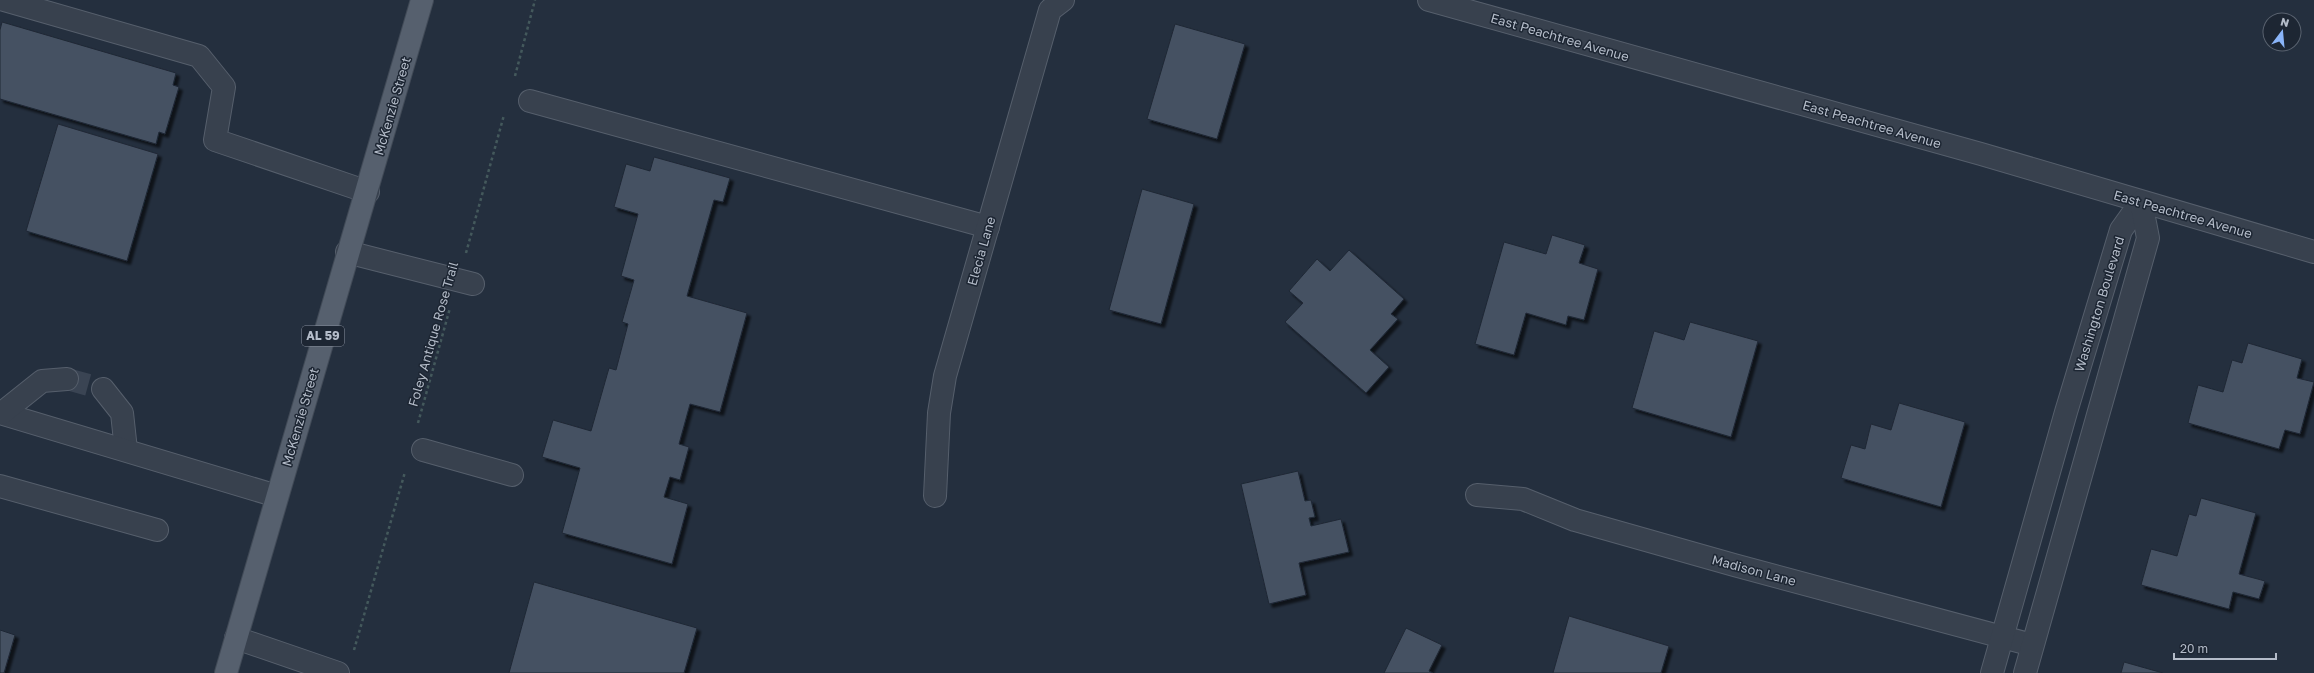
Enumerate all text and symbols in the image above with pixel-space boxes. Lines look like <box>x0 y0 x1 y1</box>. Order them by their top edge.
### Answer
street label: East Peachtree Avenue <box>1489 10 1631 64</box>
north arrow <box>2262 12 2302 52</box>
text: N <box>2279 15 2291 29</box>
street label: McKenzie Street <box>370 55 414 157</box>
street label: East Peachtree Avenue <box>1801 97 1943 151</box>
street label: East Peachtree Avenue <box>2112 187 2254 241</box>
street label: Elecia Lane <box>964 215 998 287</box>
street label: Washington Boulevard <box>2071 234 2127 374</box>
street label: Foley Antique Rose Trail <box>405 260 461 408</box>
road number: AL 59 <box>302 326 344 346</box>
street label: McKenzie Street <box>278 366 322 468</box>
street label: Madison Lane <box>1710 551 1798 589</box>
scale bar <box>2174 635 2276 661</box>
text: 20 m <box>2180 641 2208 656</box>

